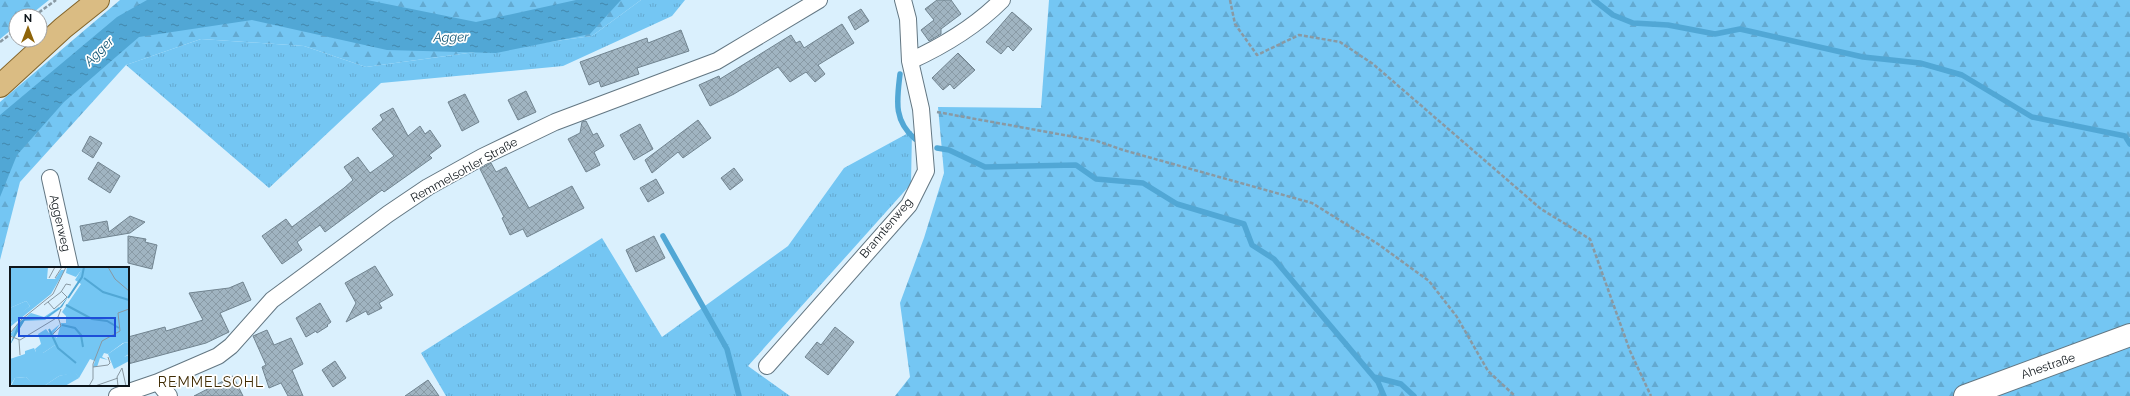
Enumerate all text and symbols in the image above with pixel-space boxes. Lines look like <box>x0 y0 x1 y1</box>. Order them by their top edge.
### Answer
north arrow <box>8 8 48 48</box>
text: N <box>24 12 32 25</box>
water label: Agger <box>432 29 469 45</box>
water label: Agger <box>81 33 117 69</box>
street label: Remmelsohler Straße <box>408 135 520 205</box>
street label: Aggerweg <box>47 193 73 253</box>
street label: Branntenweg <box>857 195 915 261</box>
inset map <box>10 267 129 386</box>
street label: Ahestraße <box>2019 350 2077 382</box>
district label: REMMELSOHL <box>158 374 264 390</box>

